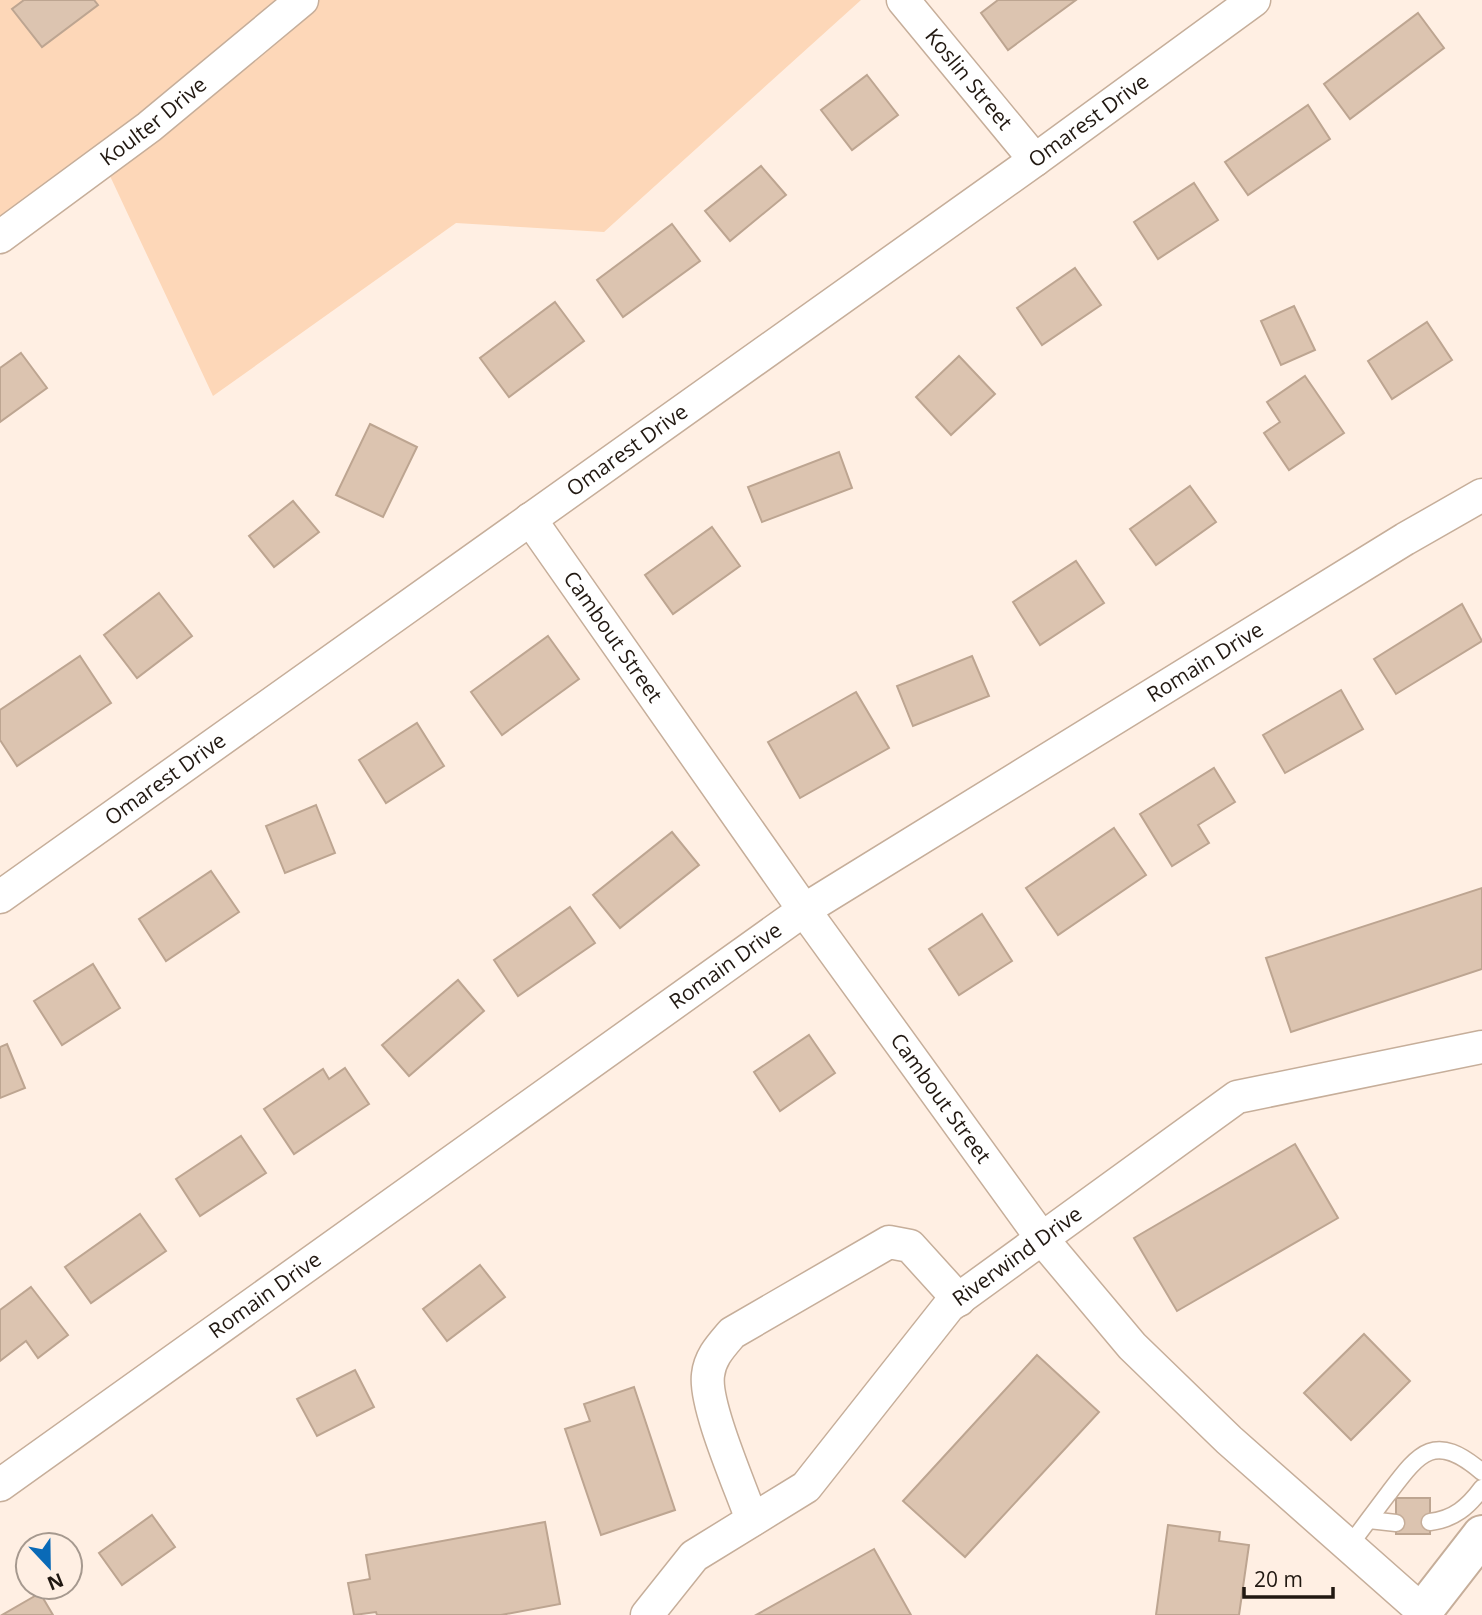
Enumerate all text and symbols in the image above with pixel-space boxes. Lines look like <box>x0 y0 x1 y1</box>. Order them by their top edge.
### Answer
street label: Koslin Street <box>919 22 1019 135</box>
street label: Omarest Drive <box>1022 67 1154 173</box>
street label: Koulter Drive <box>94 70 212 172</box>
street label: Omarest Drive <box>561 397 693 502</box>
street label: Cambout Street <box>558 565 669 708</box>
street label: Romain Drive <box>1141 615 1268 708</box>
street label: Omarest Drive <box>99 726 231 831</box>
street label: Romain Drive <box>663 916 787 1015</box>
street label: Cambout Street <box>885 1027 998 1169</box>
street label: Riverwind Drive <box>946 1199 1087 1312</box>
street label: Romain Drive <box>203 1245 326 1344</box>
north arrow <box>14 1531 84 1601</box>
scale bar <box>1244 1556 1333 1600</box>
text: 20 m <box>1254 1565 1303 1593</box>
text: N <box>43 1567 67 1597</box>

